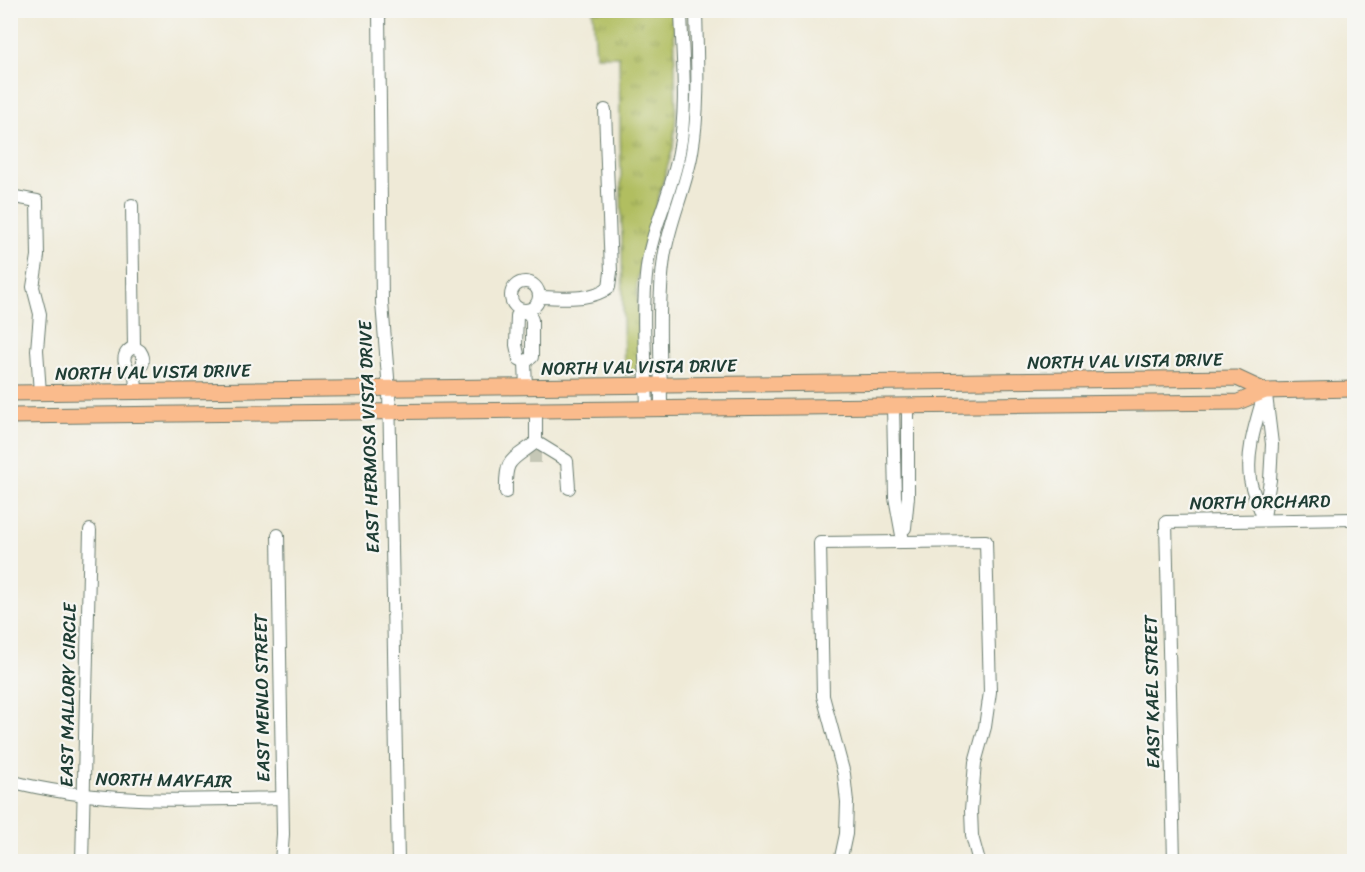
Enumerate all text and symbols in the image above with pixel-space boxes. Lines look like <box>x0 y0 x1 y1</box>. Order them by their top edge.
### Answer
street label: EAST HERMOSA VISTA DRIVE <box>349 319 389 554</box>
street label: NORTH VAL VISTA DRIVE <box>1027 343 1224 379</box>
street label: NORTH VAL VISTA DRIVE <box>541 349 738 385</box>
street label: NORTH VAL VISTA DRIVE <box>55 354 252 390</box>
street label: NORTH ORCHARD <box>1189 485 1331 519</box>
street label: EAST MALLORY CIRCLE <box>50 602 86 787</box>
street label: EAST MENLO STREET <box>245 612 279 782</box>
street label: EAST KAEL STREET <box>1135 614 1169 769</box>
street label: NORTH MAYFAIR <box>95 763 233 797</box>

